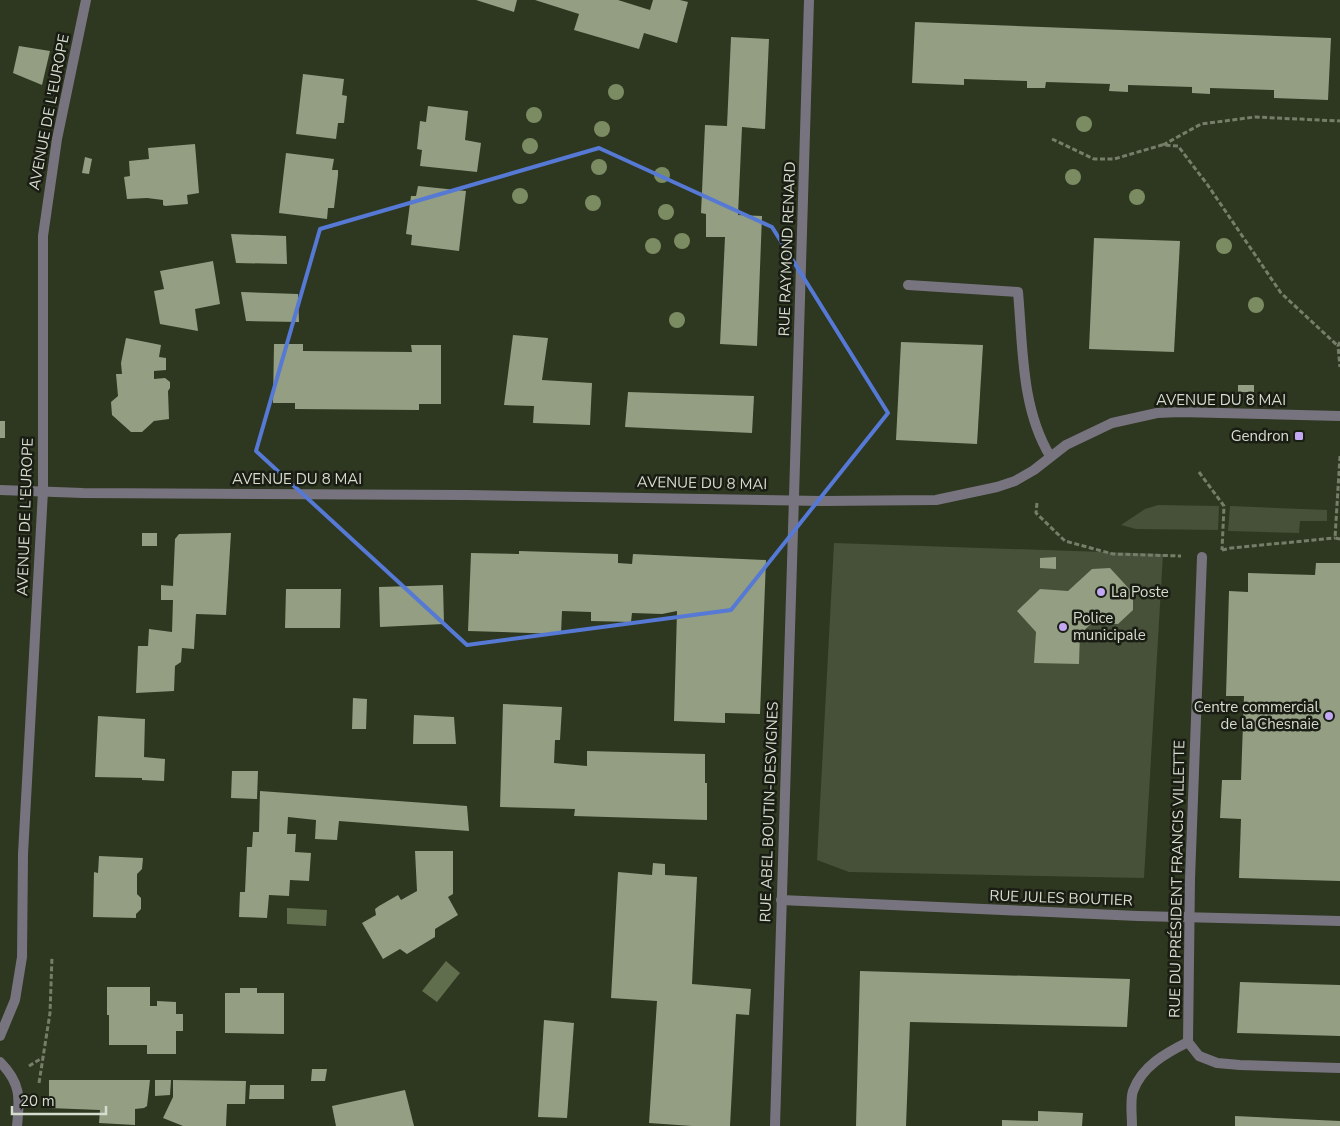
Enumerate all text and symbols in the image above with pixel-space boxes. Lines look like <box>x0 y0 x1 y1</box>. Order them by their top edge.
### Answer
street label: AVENUE DE L'EUROPE <box>24 32 74 192</box>
street label: RUE RAYMOND RENARD <box>774 161 800 337</box>
street label: AVENUE DU 8 MAI <box>1156 390 1286 410</box>
place label: Gendron <box>1231 426 1289 446</box>
marker: Gendron <box>1293 430 1305 442</box>
street label: AVENUE DE L'EUROPE <box>12 438 38 596</box>
street label: AVENUE DU 8 MAI <box>232 469 362 489</box>
street label: AVENUE DU 8 MAI <box>637 472 767 494</box>
place label: La Poste <box>1111 582 1169 602</box>
marker: La Poste <box>1095 586 1107 598</box>
place label: Police municipale <box>1073 608 1146 645</box>
marker: Police municipale <box>1057 621 1069 633</box>
place label: Centre commercial de la Chesnaie <box>1194 697 1320 734</box>
street label: RUE ABEL BOUTIN-DESVIGNES <box>755 701 783 923</box>
marker: Centre commercial de la Chesnaie <box>1323 710 1335 722</box>
street label: RUE DU PRÉSIDENT FRANCIS VILLETTE <box>1165 740 1189 1018</box>
street label: RUE JULES BOUTIER <box>989 886 1133 910</box>
scale bar <box>12 1084 106 1116</box>
text: 20 m <box>20 1091 55 1111</box>

